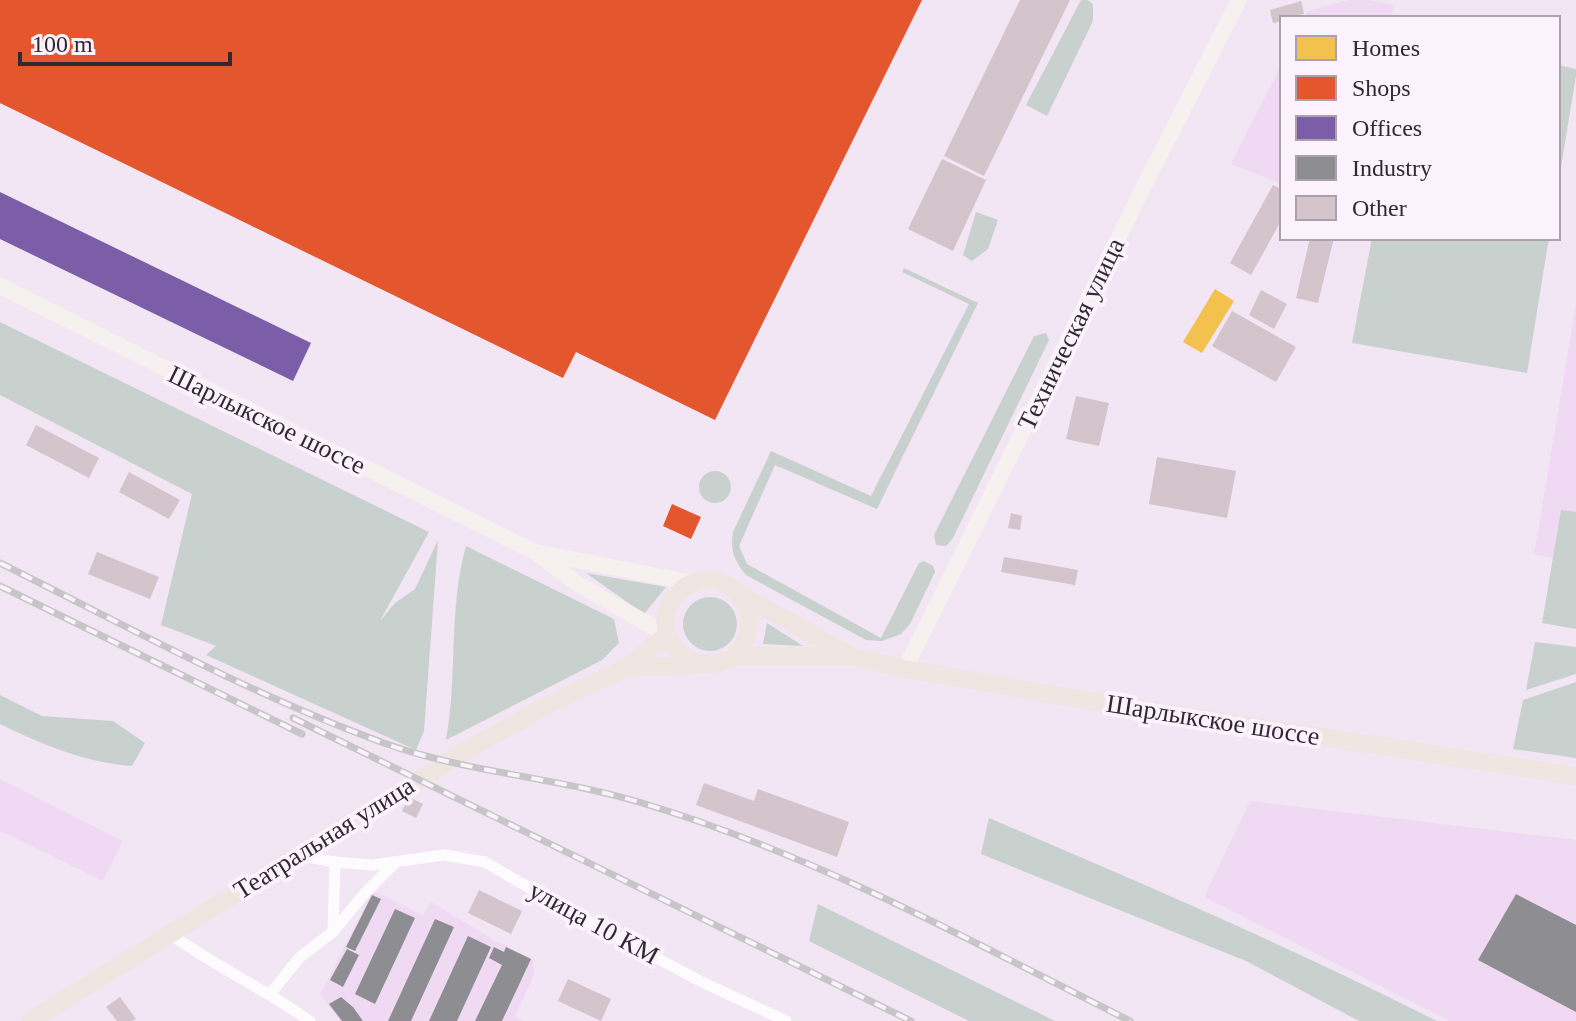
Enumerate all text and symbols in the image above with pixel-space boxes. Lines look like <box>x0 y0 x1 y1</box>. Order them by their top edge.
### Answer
scale bar <box>20 16 230 66</box>
legend <box>1280 16 1560 240</box>
text: 100 m <box>32 31 93 57</box>
text: Homes <box>1352 35 1420 61</box>
text: Shops <box>1352 75 1411 101</box>
text: Offices <box>1352 115 1422 141</box>
text: Industry <box>1352 155 1432 181</box>
text: Other <box>1352 195 1407 221</box>
street label: Техническая улица <box>1012 233 1130 435</box>
street label: Шарлыкское шоссе <box>164 360 370 480</box>
street label: Шарлыкское шоссе <box>1104 689 1322 751</box>
street label: Театральная улица <box>229 771 420 905</box>
street label: улица 10 КМ <box>524 875 664 971</box>

